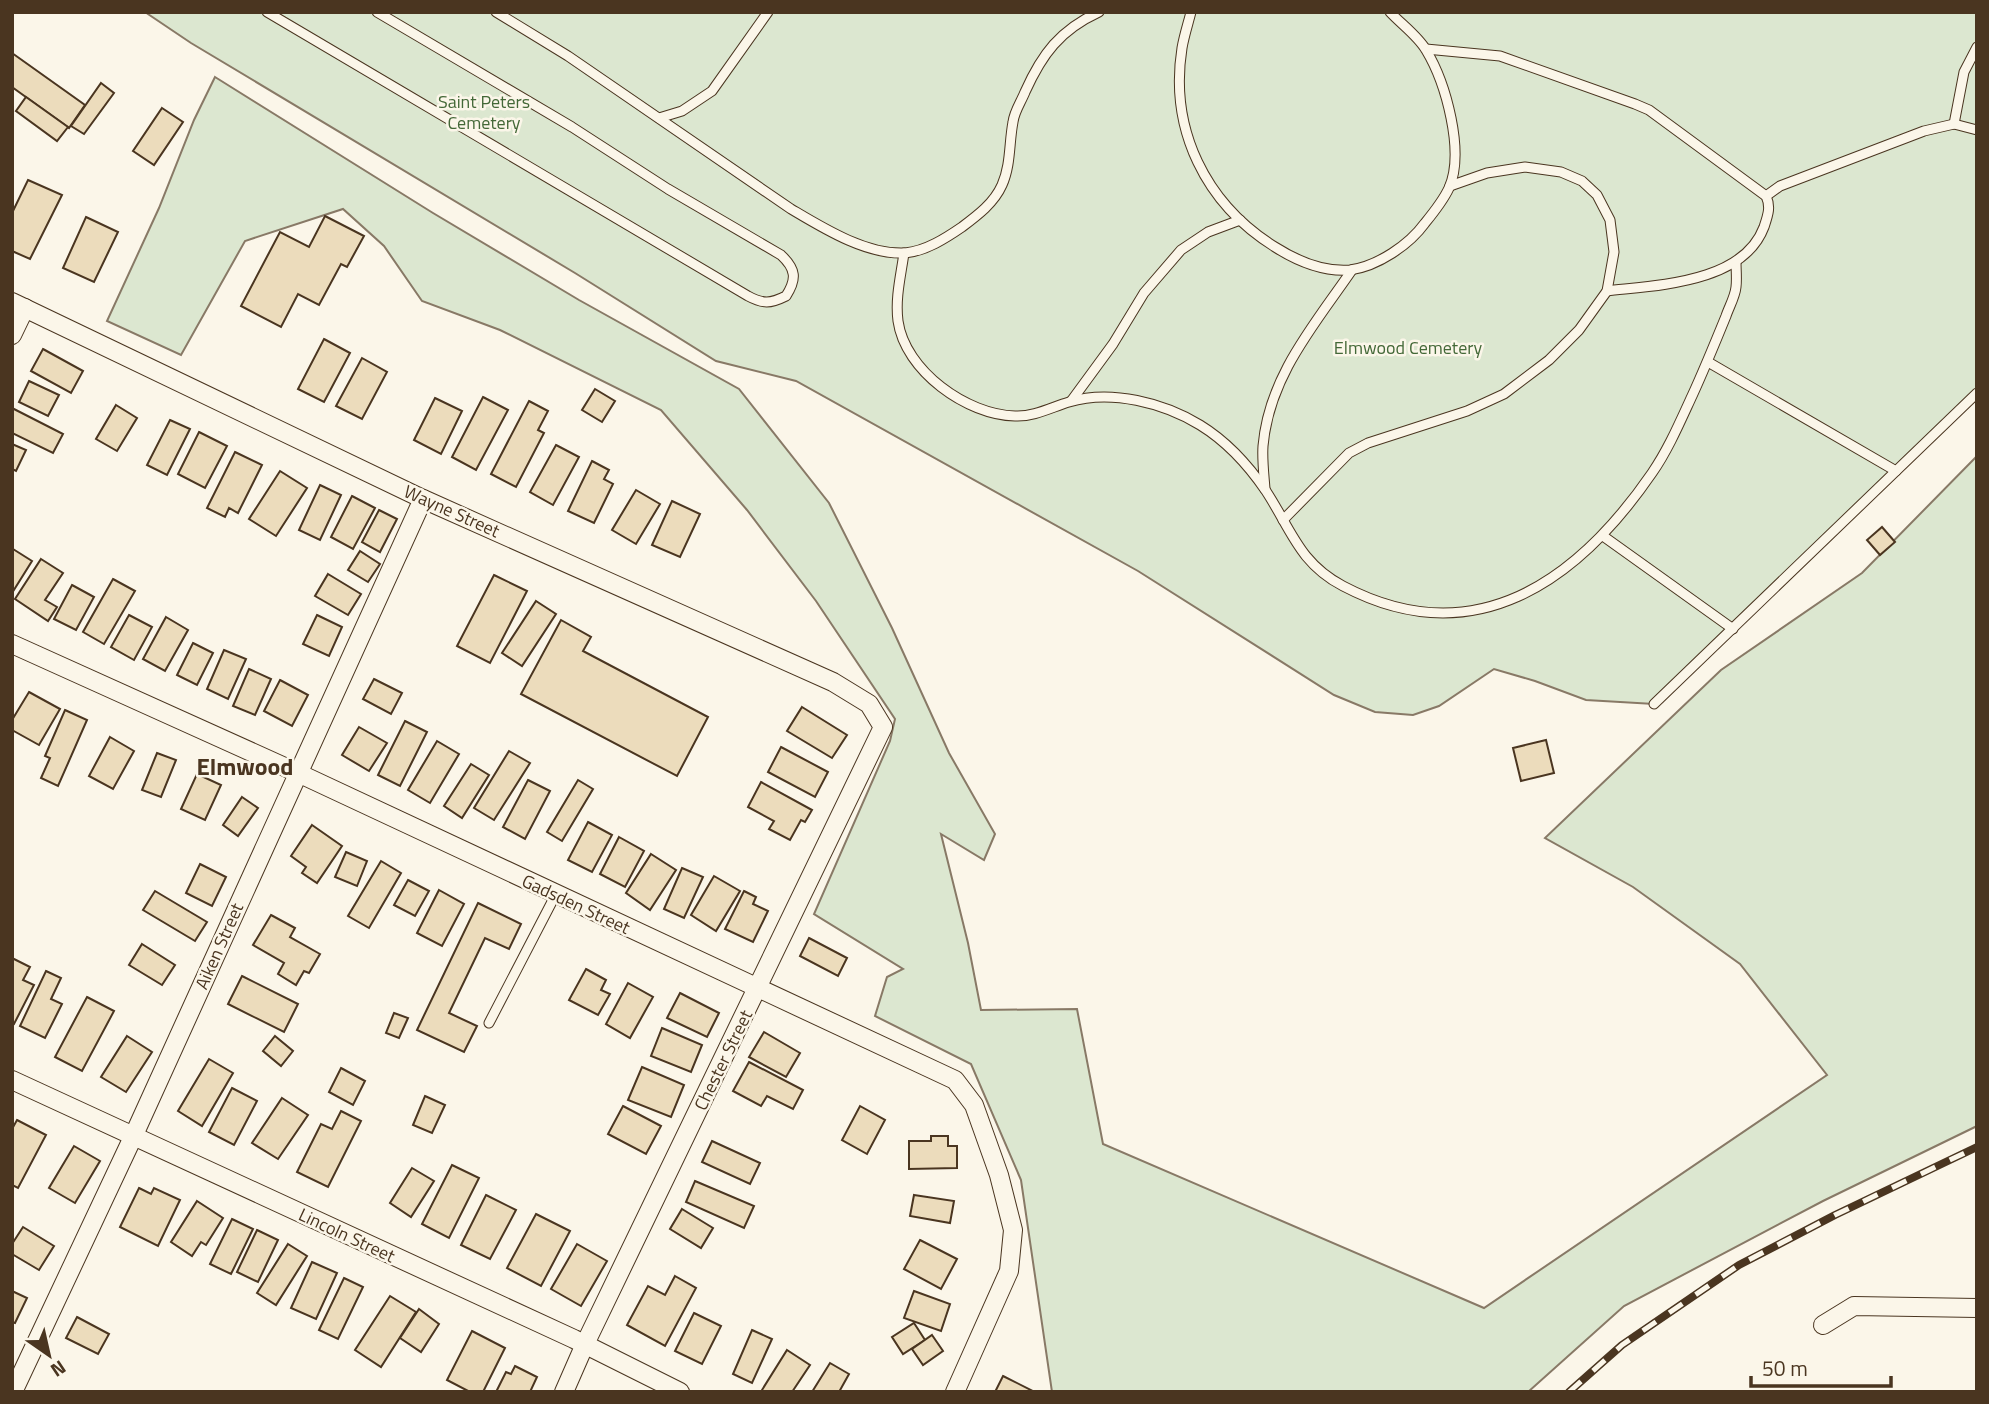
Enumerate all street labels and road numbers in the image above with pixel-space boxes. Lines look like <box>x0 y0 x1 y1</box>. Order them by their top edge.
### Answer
street label: Wayne Street <box>400 478 505 544</box>
street label: Gadsden Street <box>517 867 635 941</box>
street label: Aiken Street <box>188 898 250 994</box>
street label: Chester Street <box>687 1005 759 1115</box>
street label: Lincoln Street <box>294 1201 400 1269</box>

